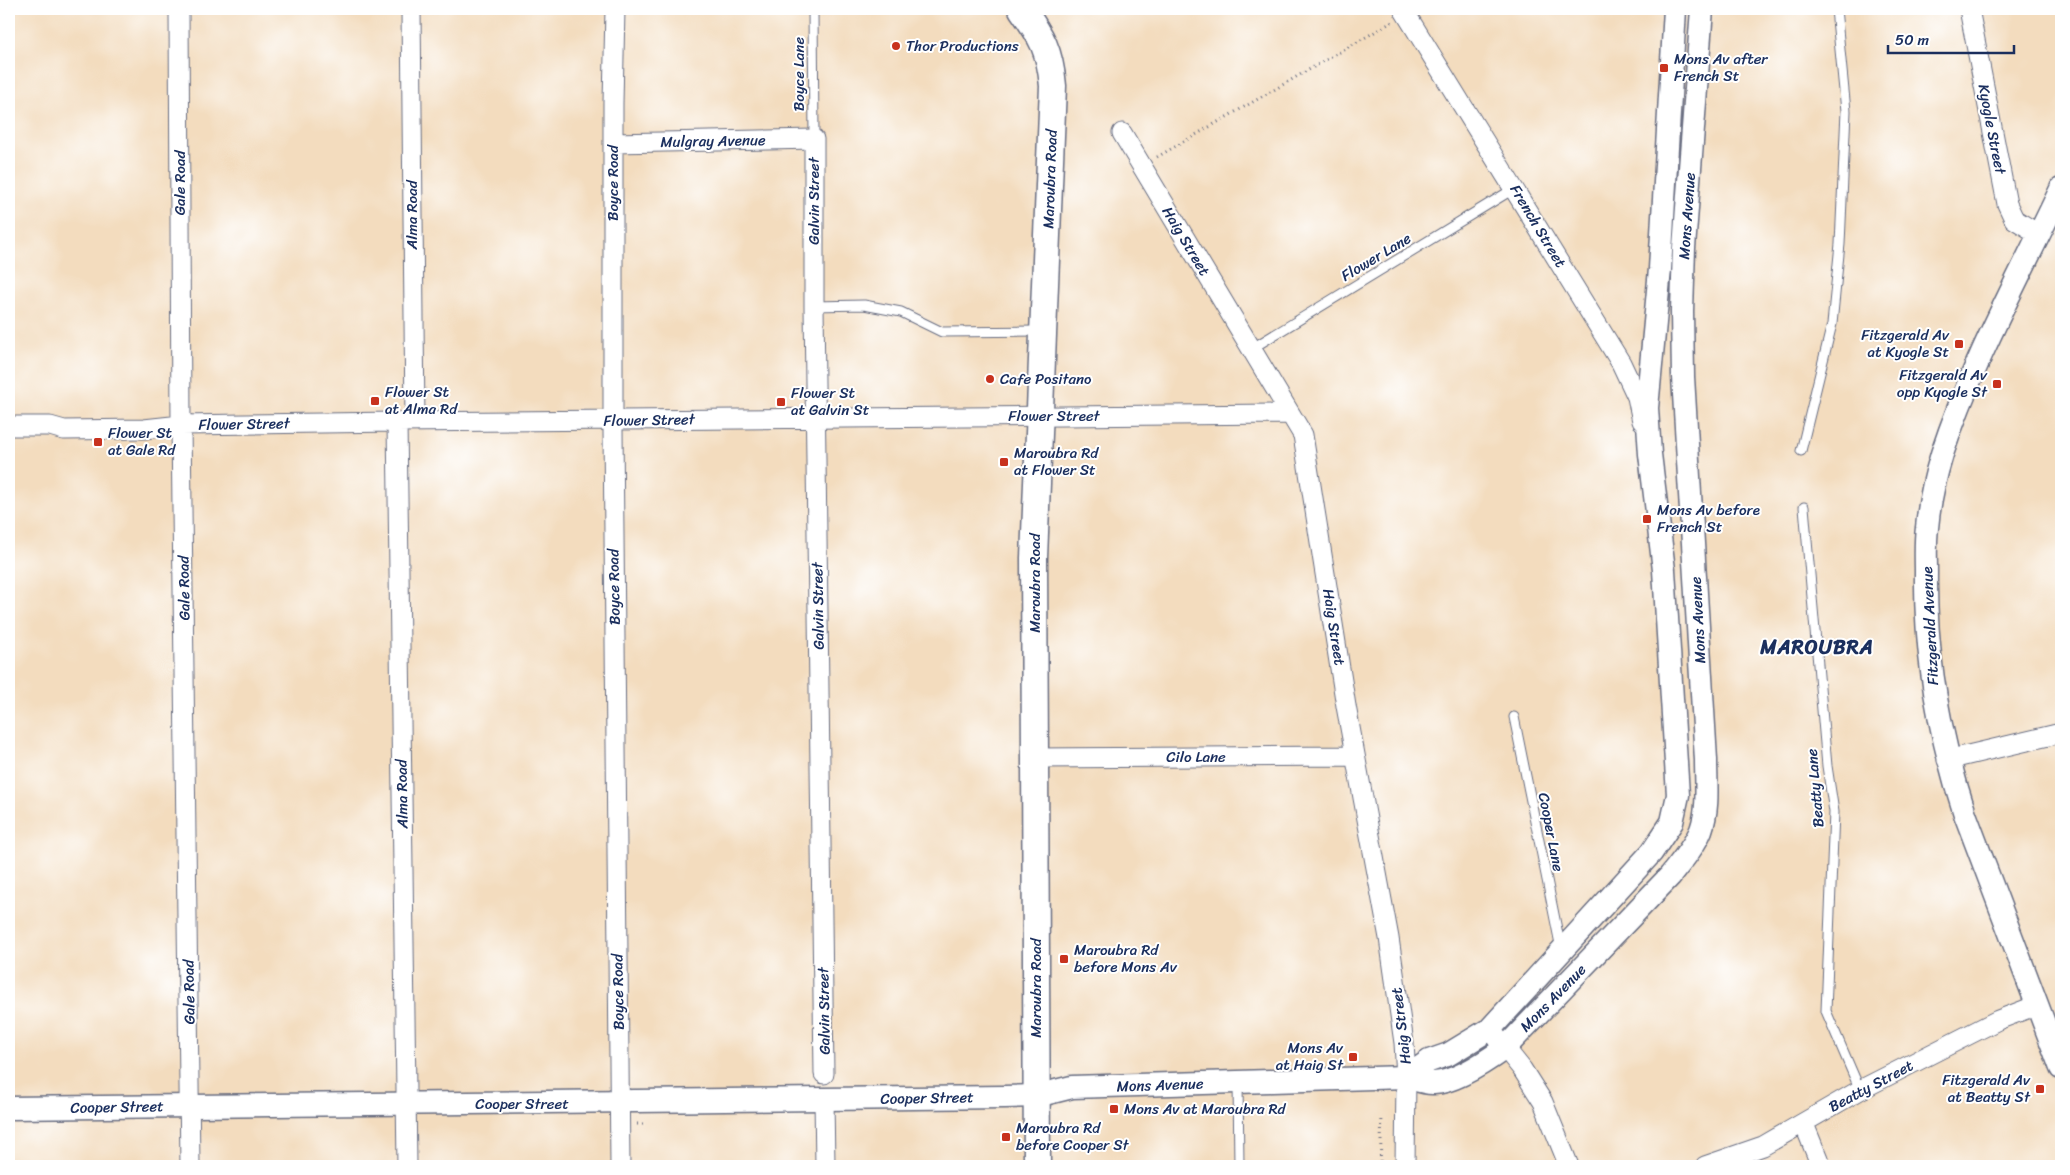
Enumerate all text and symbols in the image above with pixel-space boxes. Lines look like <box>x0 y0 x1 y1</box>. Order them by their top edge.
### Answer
scale bar <box>1888 22 2014 54</box>
text: 50 m <box>1895 27 1930 53</box>
place label: Thor Productions <box>906 33 1019 59</box>
street label: Boyce Lane <box>786 37 812 111</box>
marker: Thor Productions <box>890 40 902 52</box>
place label: Mons Av after French St <box>1674 46 1768 89</box>
marker: Mons Av after French St <box>1658 62 1670 74</box>
street label: Kyogle Street <box>1971 82 2014 177</box>
street label: Mulgray Avenue <box>660 127 766 155</box>
street label: Maroubra Road <box>1035 128 1065 229</box>
street label: Boyce Road <box>600 144 626 221</box>
street label: Gale Road <box>167 150 193 215</box>
street label: Galvin Street <box>801 156 827 245</box>
street label: Mons Avenue <box>1671 171 1703 260</box>
street label: Alma Road <box>399 179 425 251</box>
street label: French Street <box>1503 179 1573 273</box>
street label: Haig Street <box>1155 201 1217 281</box>
street label: Flower Lane <box>1336 226 1417 288</box>
place label: Fitzgerald Av at Kyogle St <box>1861 322 1950 365</box>
marker: Fitzgerald Av at Kyogle St <box>1953 338 1965 350</box>
place label: Fitzgerald Av opp Kyogle St <box>1897 362 1988 405</box>
place label: Cafe Positano <box>1000 366 1092 392</box>
marker: Cafe Positano <box>984 373 996 385</box>
marker: Fitzgerald Av opp Kyogle St <box>1991 378 2003 390</box>
place label: Flower St at Alma Rd <box>385 379 458 422</box>
place label: Flower St at Galvin St <box>791 380 870 423</box>
marker: Flower St at Alma Rd <box>369 395 381 407</box>
marker: Flower St at Galvin St <box>775 396 787 408</box>
street label: Flower Street <box>1008 403 1101 429</box>
street label: Flower Street <box>603 406 696 434</box>
street label: Flower Street <box>198 410 291 438</box>
place label: Flower St at Gale Rd <box>108 420 176 463</box>
marker: Flower St at Gale Rd <box>92 436 104 448</box>
place label: Maroubra Rd at Flower St <box>1014 440 1099 483</box>
marker: Maroubra Rd at Flower St <box>998 456 1010 468</box>
place label: Mons Av before French St <box>1657 497 1760 540</box>
marker: Mons Av before French St <box>1641 513 1653 525</box>
street label: Maroubra Road <box>1022 532 1048 633</box>
street label: Boyce Road <box>600 548 628 625</box>
street label: Gale Road <box>170 554 198 621</box>
street label: Galvin Street <box>804 561 832 650</box>
street label: Fitzgerald Avenue <box>1914 566 1946 686</box>
street label: Mons Avenue <box>1683 576 1713 664</box>
street label: Haig Street <box>1315 587 1353 668</box>
district label: MAROUBRA <box>1759 630 1874 665</box>
street label: Cilo Lane <box>1166 744 1226 770</box>
street label: Beatty Lane <box>1799 747 1831 829</box>
street label: Alma Road <box>388 758 416 830</box>
street label: Cooper Lane <box>1531 790 1571 874</box>
street label: Maroubra Road <box>1023 937 1049 1038</box>
place label: Maroubra Rd before Mons Av <box>1074 937 1178 980</box>
street label: Boyce Road <box>604 953 632 1030</box>
marker: Maroubra Rd before Mons Av <box>1058 953 1070 965</box>
street label: Mons Avenue <box>1513 957 1593 1038</box>
street label: Gale Road <box>175 958 203 1025</box>
street label: Galvin Street <box>810 966 838 1055</box>
street label: Haig Street <box>1383 986 1419 1066</box>
place label: Mons Av at Haig St <box>1276 1035 1344 1078</box>
marker: Mons Av at Haig St <box>1347 1051 1359 1063</box>
street label: Beatty Street <box>1824 1053 1918 1119</box>
place label: Fitzgerald Av at Beatty St <box>1942 1067 2031 1110</box>
street label: Mons Avenue <box>1116 1070 1204 1100</box>
marker: Fitzgerald Av at Beatty St <box>2034 1083 2046 1095</box>
street label: Cooper Street <box>880 1084 974 1112</box>
street label: Cooper Street <box>475 1091 569 1117</box>
street label: Cooper Street <box>70 1093 164 1121</box>
place label: Mons Av at Maroubra Rd <box>1124 1096 1287 1122</box>
marker: Mons Av at Maroubra Rd <box>1108 1103 1120 1115</box>
place label: Maroubra Rd before Cooper St <box>1016 1115 1130 1158</box>
marker: Maroubra Rd before Cooper St <box>1000 1131 1012 1143</box>

